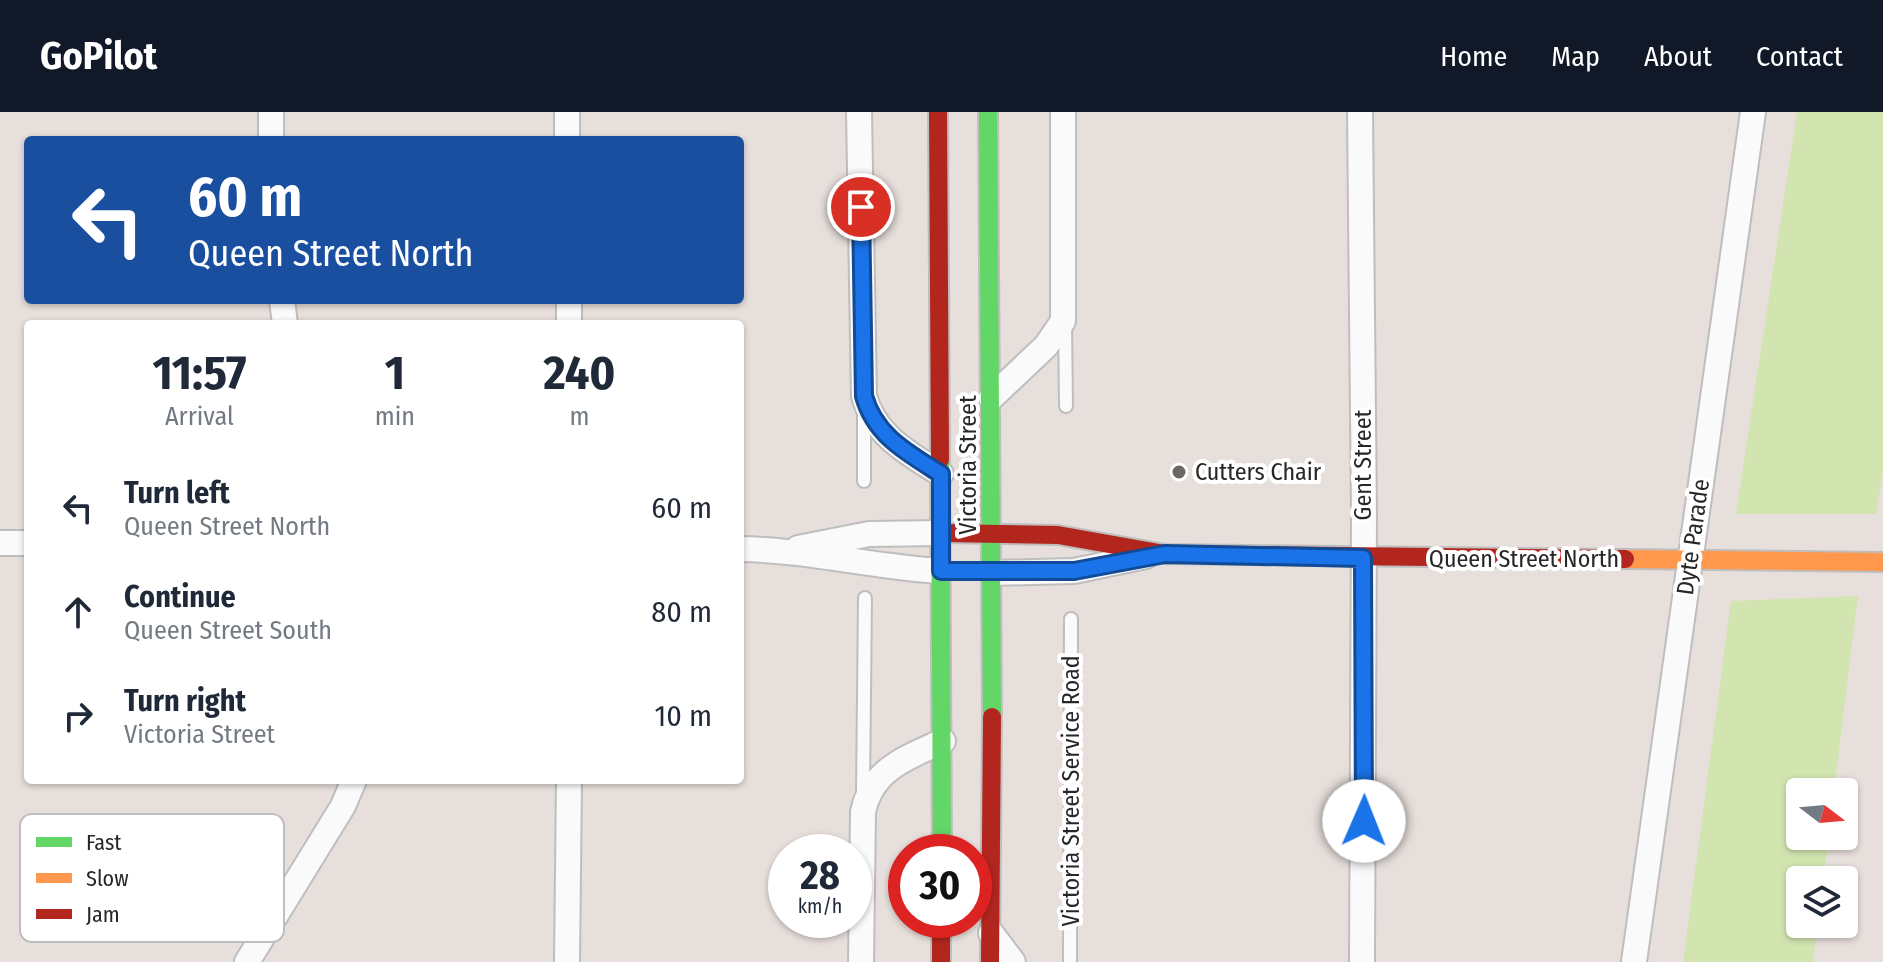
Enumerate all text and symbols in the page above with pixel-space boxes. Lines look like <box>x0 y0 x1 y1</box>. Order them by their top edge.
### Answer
text: GoPilot <box>40 33 157 79</box>
text: Home <box>1440 40 1507 73</box>
text: Map <box>1551 40 1600 73</box>
text: About <box>1644 40 1712 73</box>
text: Contact <box>1756 40 1843 73</box>
text: 60 m <box>188 164 302 231</box>
icon: left <box>56 168 160 272</box>
pin <box>827 173 895 241</box>
icon: arrive <box>839 185 883 229</box>
text: Queen Street North <box>188 232 474 276</box>
text: 11:57 <box>152 344 246 402</box>
text: 1 <box>385 344 405 402</box>
text: 240 <box>543 344 616 402</box>
street label: Victoria Street <box>954 395 982 535</box>
text: Arrival <box>165 401 234 432</box>
text: min <box>375 401 415 432</box>
text: m <box>570 401 590 432</box>
street label: Gent Street <box>1349 409 1377 520</box>
place label: Cutters Chair <box>1195 458 1322 486</box>
marker: Cutters Chair <box>1170 463 1188 481</box>
text: Turn left <box>124 475 230 511</box>
street label: Dyte Parade <box>1671 477 1715 597</box>
icon: left <box>56 486 100 530</box>
text: 60 m <box>651 490 712 526</box>
text: Queen Street North <box>124 511 330 542</box>
street label: Queen Street North <box>1429 545 1619 573</box>
text: Continue <box>124 579 236 615</box>
icon: ahead <box>56 590 100 634</box>
text: 80 m <box>651 594 712 630</box>
text: Queen Street South <box>124 615 332 646</box>
street label: Victoria Street Service Road <box>1057 655 1085 927</box>
text: Turn right <box>124 683 246 719</box>
icon: right <box>56 694 100 738</box>
text: 10 m <box>655 698 712 734</box>
text: Victoria Street <box>124 719 275 750</box>
north arrow <box>1786 778 1858 850</box>
map controls <box>1786 778 1858 938</box>
position arrow <box>1322 779 1406 863</box>
legend <box>20 814 284 942</box>
text: Fast <box>86 829 122 856</box>
speed limit sign: 30 <box>888 834 992 938</box>
text: 28 <box>800 852 840 900</box>
text: Slow <box>86 865 129 892</box>
button: layers <box>1786 866 1858 938</box>
text: km/h <box>798 894 842 918</box>
text: Jam <box>86 901 120 928</box>

